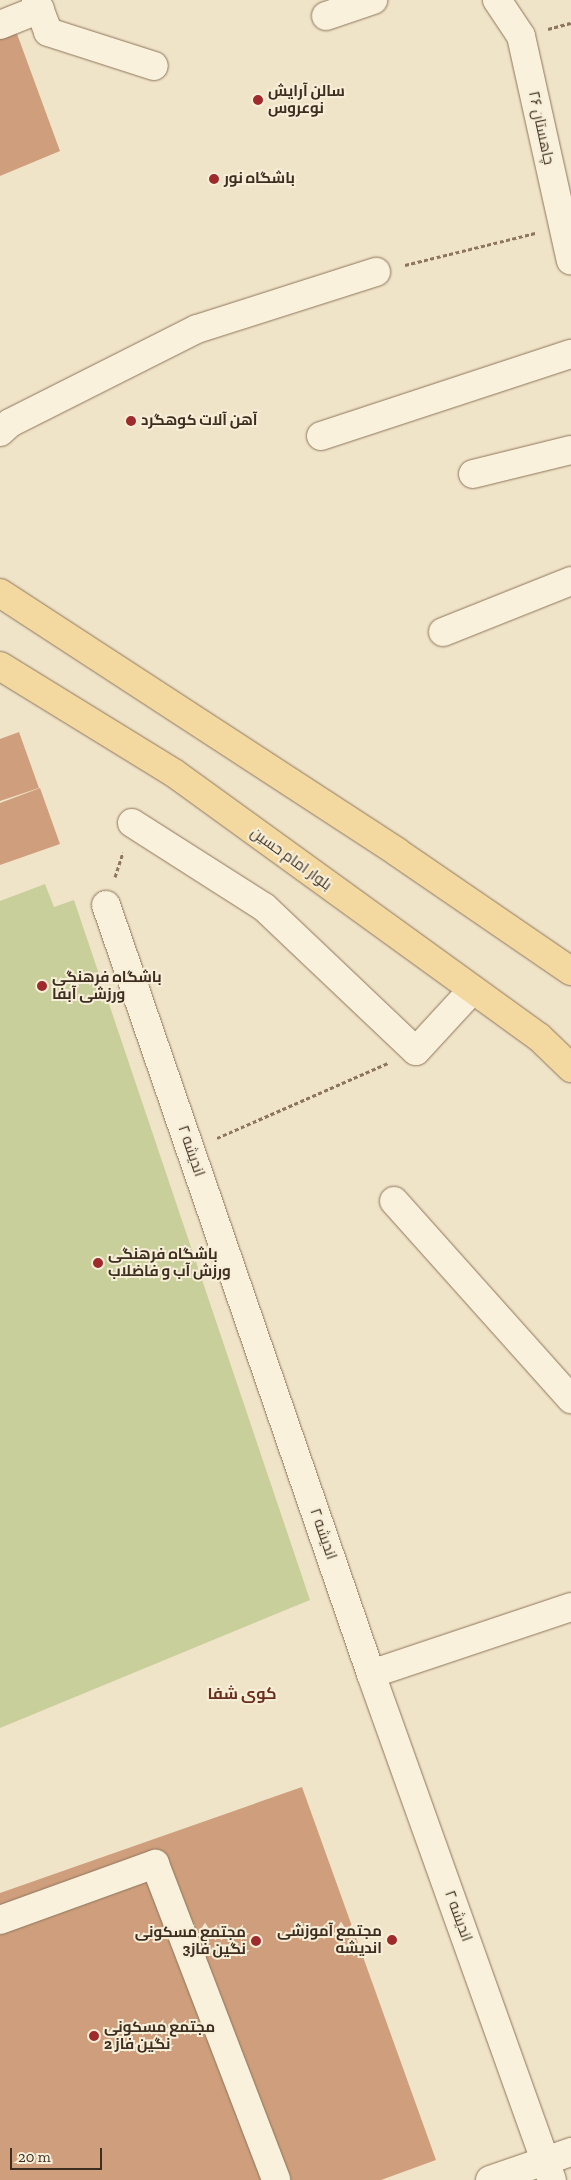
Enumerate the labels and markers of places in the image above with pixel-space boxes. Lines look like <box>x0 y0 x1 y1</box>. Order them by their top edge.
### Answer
place label: سالن آرایش نوعروس <box>268 82 345 117</box>
marker: سالن آرایش نوعروس <box>252 94 264 106</box>
place label: باشگاه نور <box>224 170 295 188</box>
marker: باشگاه نور <box>208 173 220 185</box>
place label: آهن آلات کوهگرد <box>141 412 258 430</box>
marker: آهن آلات کوهگرد <box>125 415 137 427</box>
place label: باشگاه فرهنگی ورزشی آبفا <box>52 968 162 1003</box>
marker: باشگاه فرهنگی ورزشی آبفا <box>36 980 48 992</box>
place label: باشگاه فرهنگی ورزش آب و فاضلاب <box>108 1245 231 1280</box>
marker: باشگاه فرهنگی ورزش آب و فاضلاب <box>92 1257 104 1269</box>
place label: مجتمع آموزشی اندیشه <box>277 1922 382 1957</box>
place label: مجتمع مسکونی نگین فاز3 <box>135 1923 246 1958</box>
marker: مجتمع آموزشی اندیشه <box>386 1934 398 1946</box>
marker: مجتمع مسکونی نگین فاز3 <box>250 1935 262 1947</box>
place label: مجتمع مسکونی نگین فاز 2 <box>104 2018 215 2053</box>
marker: مجتمع مسکونی نگین فاز 2 <box>88 2030 100 2042</box>

